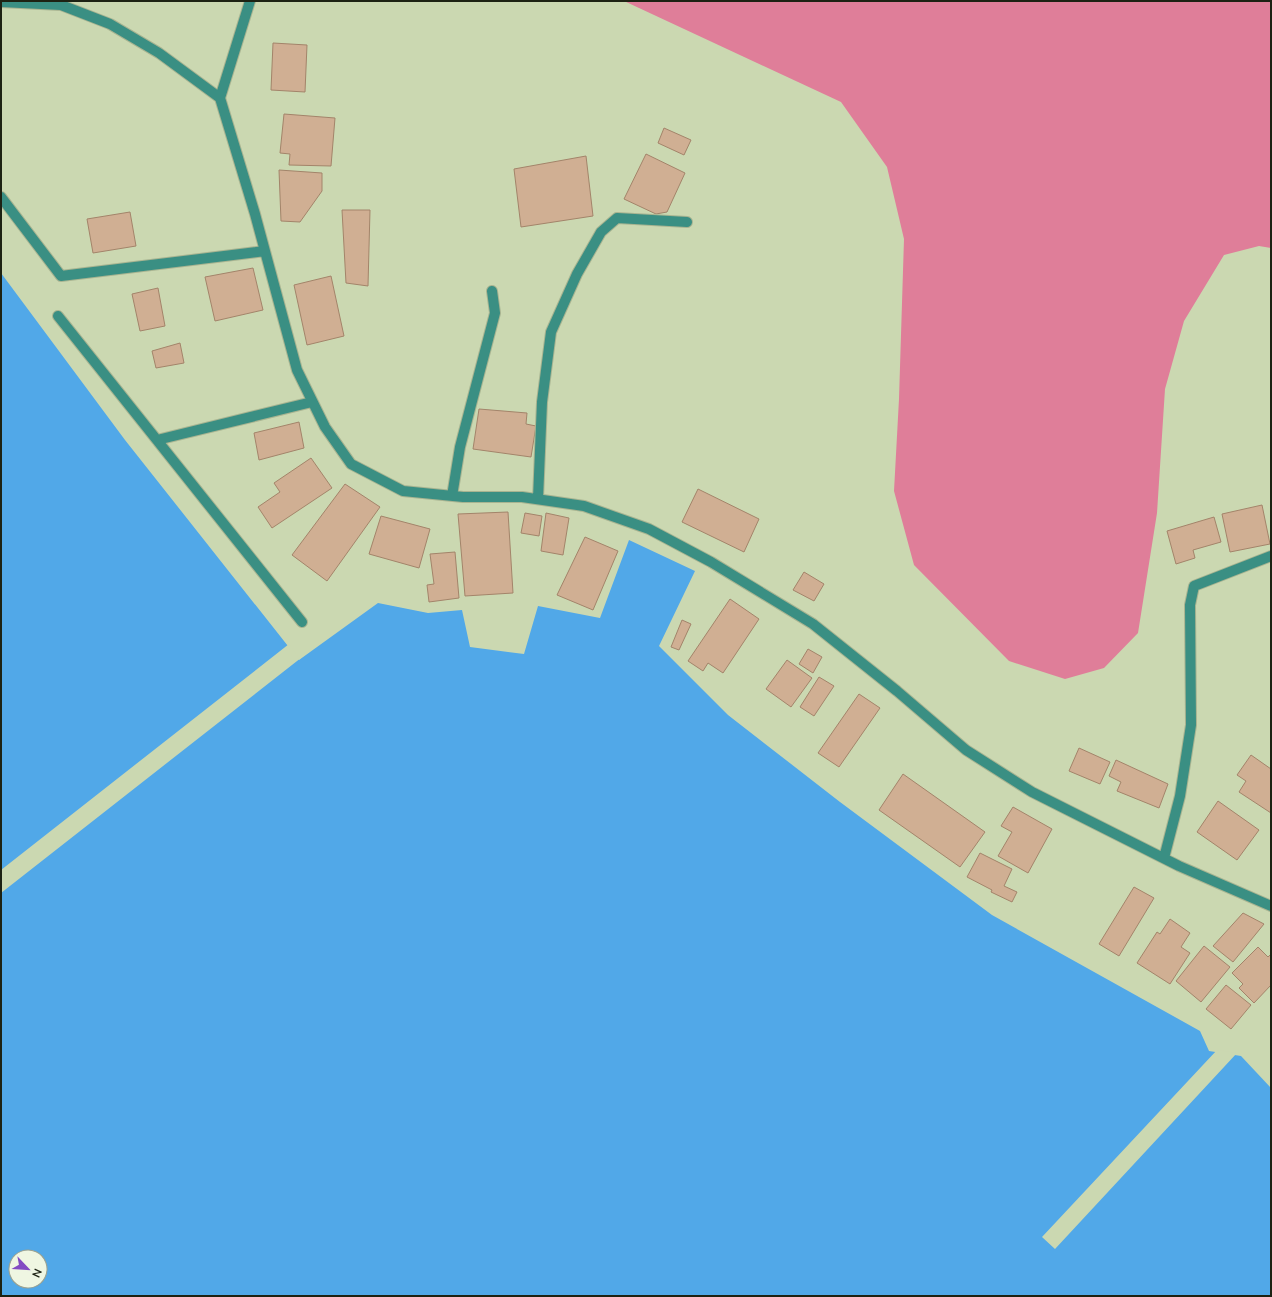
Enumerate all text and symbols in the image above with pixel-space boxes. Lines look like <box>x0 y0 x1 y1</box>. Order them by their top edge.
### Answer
north arrow <box>8 1249 48 1289</box>
text: N <box>28 1266 45 1280</box>

